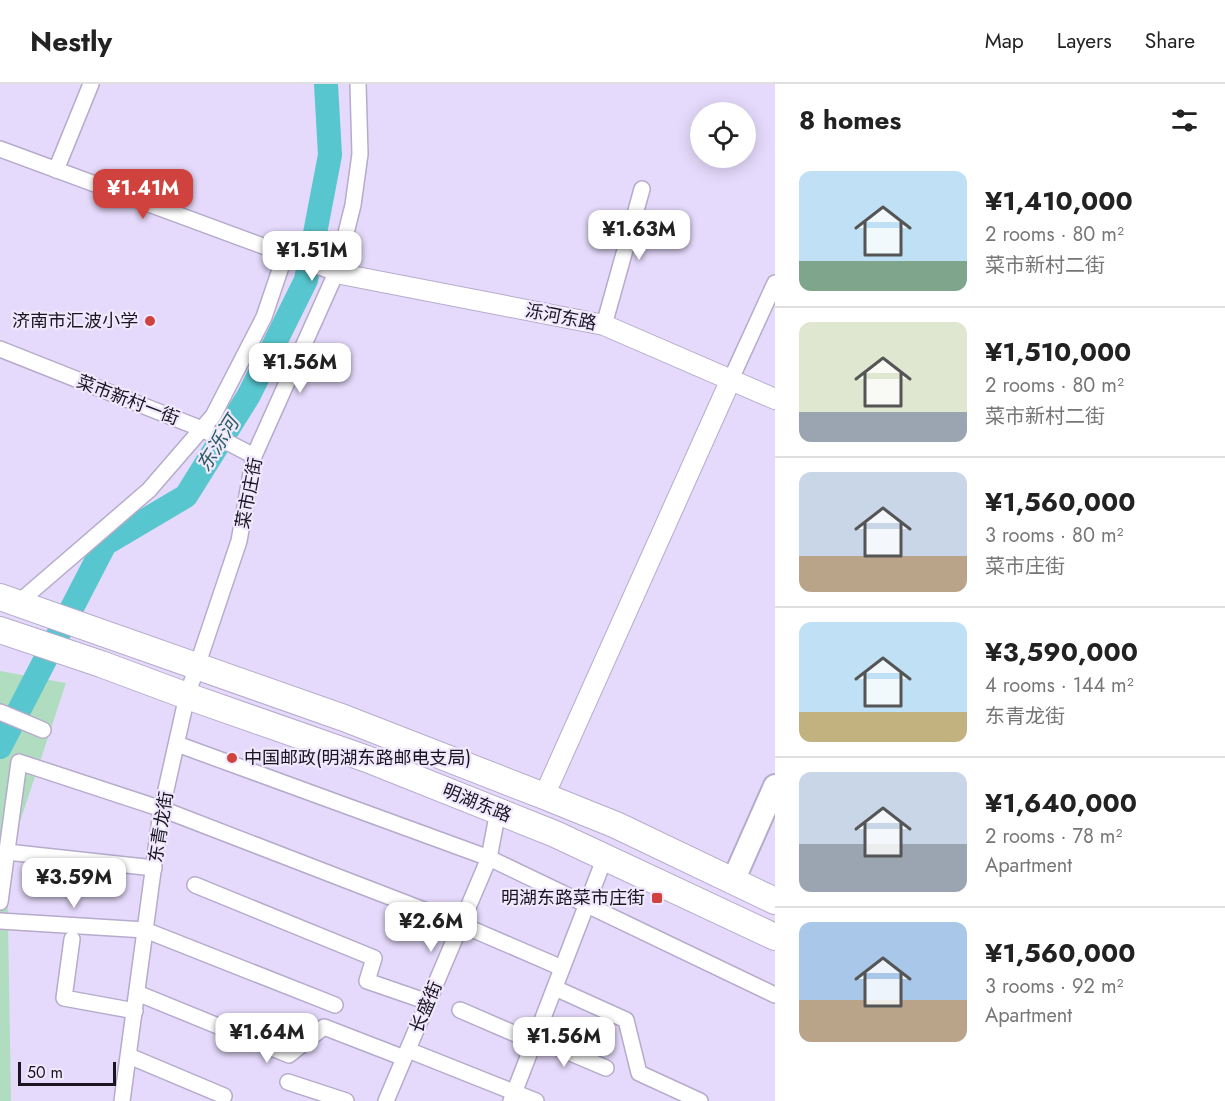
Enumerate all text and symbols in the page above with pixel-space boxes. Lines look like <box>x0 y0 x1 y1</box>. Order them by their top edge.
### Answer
text: Nestly <box>30 21 112 62</box>
text: Map <box>985 26 1024 56</box>
text: Layers <box>1057 26 1112 56</box>
text: Share <box>1145 26 1195 56</box>
text: 8 homes <box>799 101 901 139</box>
map controls <box>690 102 756 168</box>
button: locate <box>690 102 756 168</box>
icon: filters <box>1168 104 1201 137</box>
pin: ¥1.41M <box>94 169 192 220</box>
text: ¥1.41M <box>107 174 179 203</box>
text: ¥1,410,000 <box>985 182 1133 220</box>
icon: home <box>847 195 919 267</box>
pin: ¥1.63M <box>590 210 688 261</box>
text: ¥1.63M <box>602 215 676 244</box>
text: 2 rooms · 80 m² <box>985 220 1124 249</box>
pin: ¥1.51M <box>263 231 361 282</box>
text: ¥1.51M <box>277 236 347 265</box>
text: 菜市新村二街 <box>985 251 1105 280</box>
street label: 泺河东路 <box>523 297 599 337</box>
place label: 济南市汇波小学 <box>12 308 138 334</box>
marker: 济南市汇波小学 <box>143 314 157 328</box>
text: ¥1,510,000 <box>985 333 1131 371</box>
pin: ¥1.56M <box>251 343 349 394</box>
icon: home <box>847 346 919 418</box>
text: ¥1.56M <box>263 348 337 377</box>
street label: 菜市新村一街 <box>73 369 183 431</box>
text: 2 rooms · 80 m² <box>985 371 1124 400</box>
text: 菜市新村二街 <box>985 402 1105 431</box>
water label: 东泺河 <box>190 407 248 477</box>
street label: 菜市庄街 <box>229 455 269 531</box>
text: ¥1,560,000 <box>985 483 1136 521</box>
icon: home <box>847 496 919 568</box>
text: 3 rooms · 80 m² <box>985 521 1123 550</box>
text: 菜市庄街 <box>985 552 1065 581</box>
text: ¥3,590,000 <box>985 633 1138 671</box>
icon: home <box>847 646 919 718</box>
text: 4 rooms · 144 m² <box>985 671 1134 700</box>
text: 东青龙街 <box>985 702 1065 731</box>
place label: 中国邮政(明湖东路邮电支局) <box>244 745 471 771</box>
marker: 中国邮政(明湖东路邮电支局) <box>225 751 239 765</box>
street label: 明湖东路 <box>439 777 515 829</box>
text: ¥1,640,000 <box>985 784 1137 822</box>
street label: 东青龙街 <box>143 789 179 865</box>
icon: home <box>847 796 919 868</box>
text: 2 rooms · 78 m² <box>985 822 1122 851</box>
text: Apartment <box>985 851 1072 880</box>
pin: ¥3.59M <box>25 858 123 909</box>
text: ¥3.59M <box>36 863 112 892</box>
place label: 明湖东路菜市庄街 <box>501 885 645 911</box>
marker: 明湖东路菜市庄街 <box>650 891 664 905</box>
pin: ¥2.6M <box>389 902 473 953</box>
text: ¥2.6M <box>399 907 463 936</box>
text: ¥1,560,000 <box>985 934 1136 972</box>
icon: home <box>847 946 919 1018</box>
text: 3 rooms · 92 m² <box>985 972 1123 1001</box>
street label: 长盛街 <box>403 977 449 1037</box>
text: Apartment <box>985 1001 1072 1030</box>
pin: ¥1.64M <box>218 1013 316 1064</box>
pin: ¥1.56M <box>515 1017 613 1068</box>
text: ¥1.64M <box>229 1018 305 1047</box>
text: ¥1.56M <box>527 1022 601 1051</box>
scale bar <box>18 1059 116 1086</box>
text: 50 m <box>27 1061 63 1084</box>

